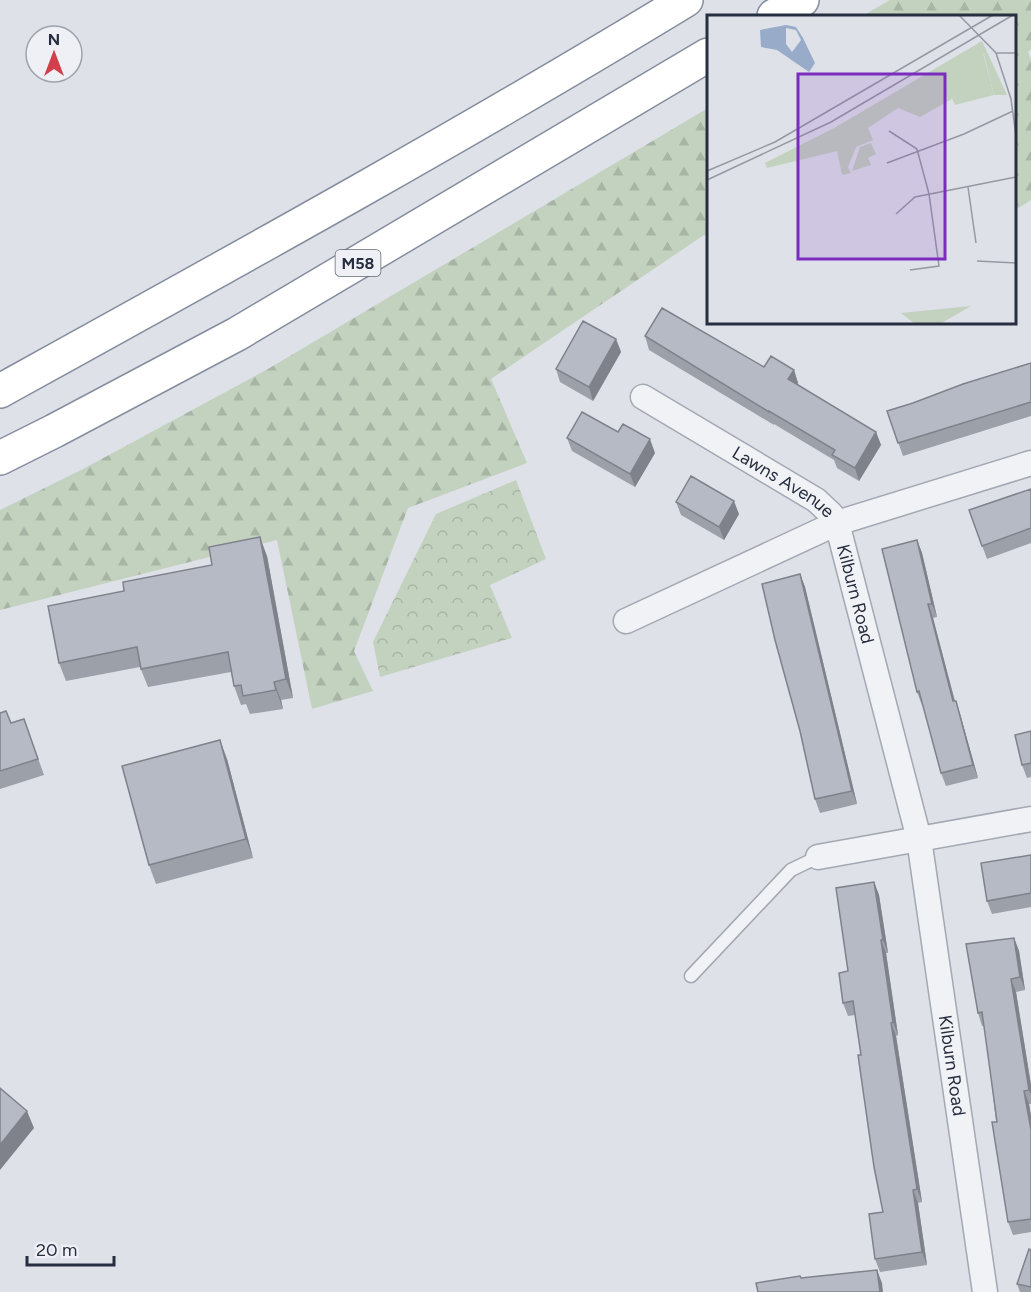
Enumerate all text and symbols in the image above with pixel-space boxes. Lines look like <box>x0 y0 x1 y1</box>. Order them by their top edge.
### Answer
inset map <box>707 15 1016 324</box>
north arrow <box>24 24 84 84</box>
text: N <box>48 30 60 49</box>
road number: M58 <box>336 250 380 276</box>
street label: Lawns Avenue <box>728 442 839 522</box>
street label: Kilburn Road <box>832 542 879 646</box>
street label: Kilburn Road <box>934 1013 970 1117</box>
scale bar <box>27 1229 114 1267</box>
text: 20 m <box>36 1239 77 1261</box>

